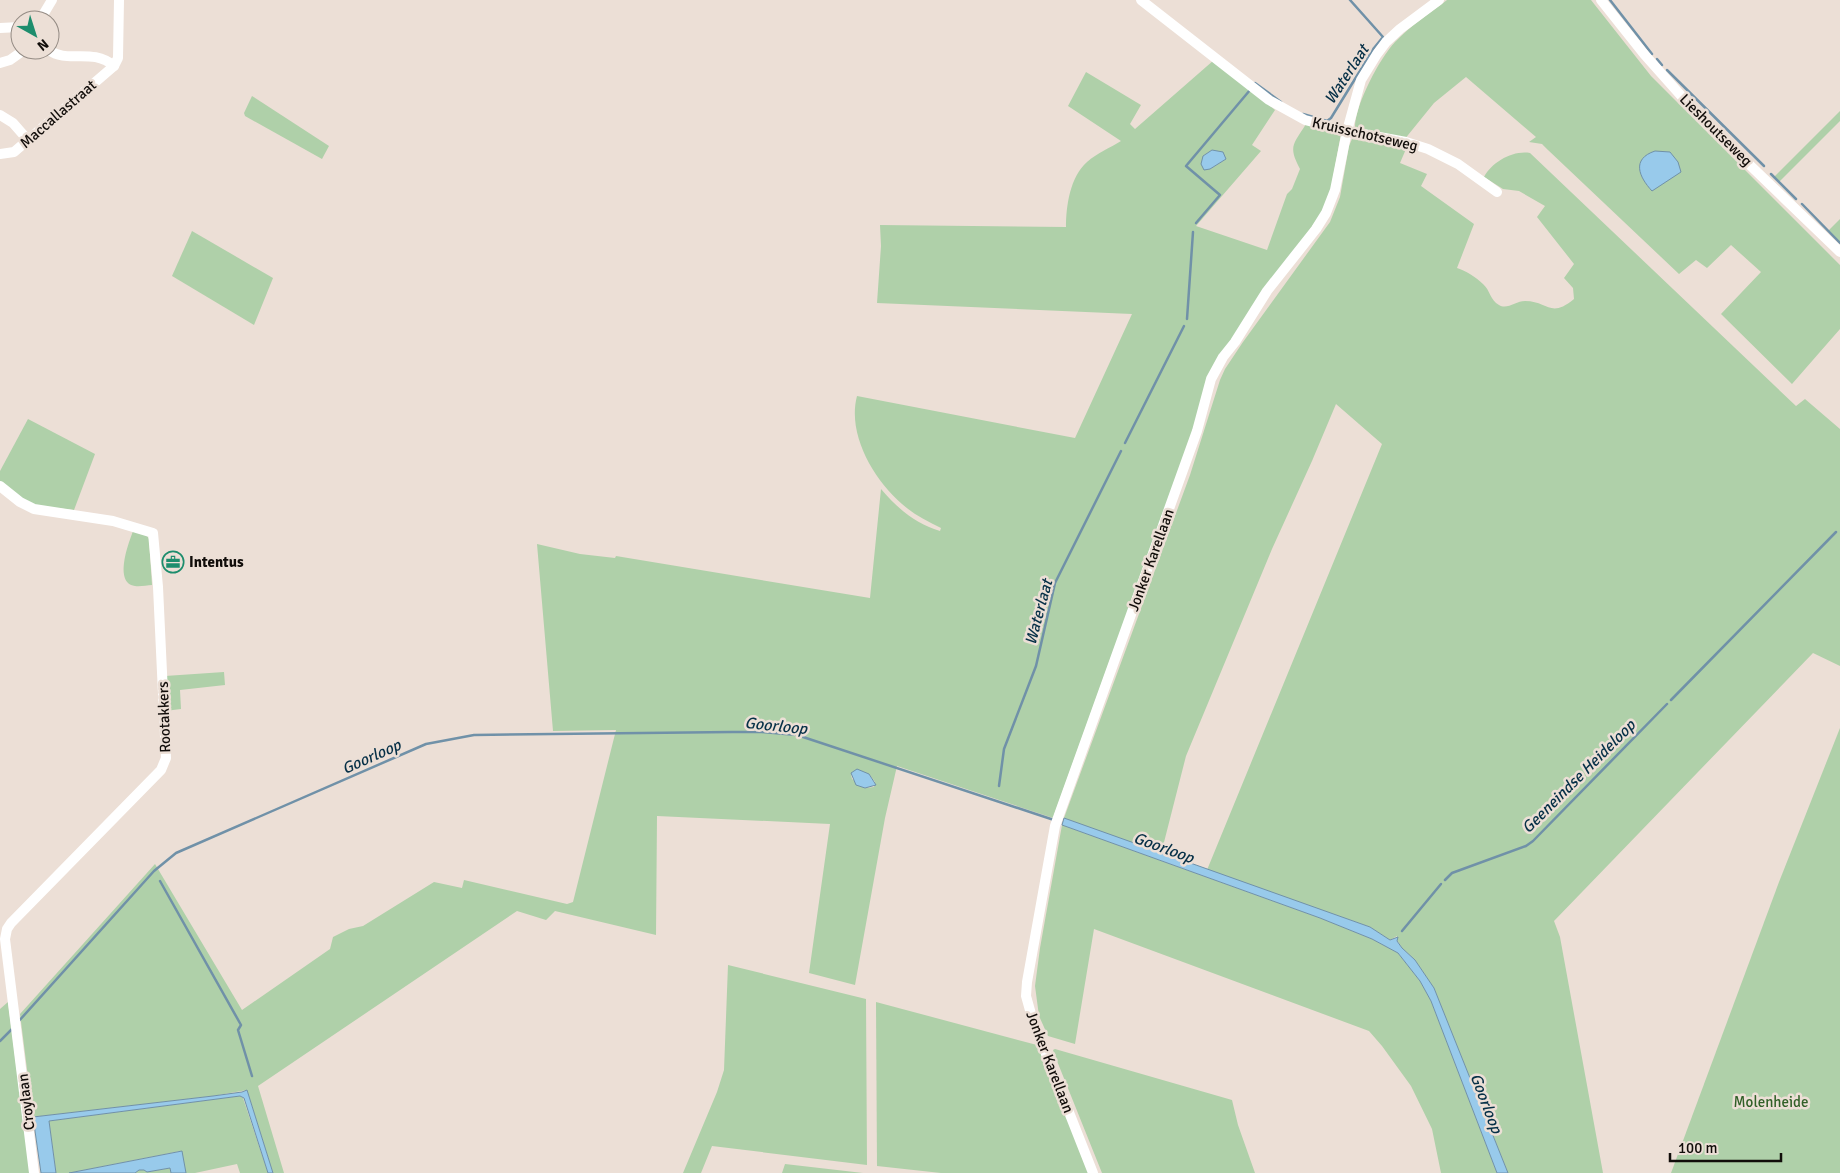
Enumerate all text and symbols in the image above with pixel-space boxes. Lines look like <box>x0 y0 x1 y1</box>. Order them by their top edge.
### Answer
north arrow <box>10 10 60 60</box>
text: N <box>34 35 52 54</box>
water label: Waterlaat <box>1320 39 1375 108</box>
street label: Maccallastraat <box>16 76 100 152</box>
street label: Lieshoutseweg <box>1676 90 1756 170</box>
street label: Kruisschotseweg <box>1310 113 1420 155</box>
street label: Jonker Karellaan <box>1124 506 1178 614</box>
office icon: Intentus <box>161 550 185 574</box>
place label: Intentus <box>189 553 244 571</box>
water label: Waterlaat <box>1021 575 1058 647</box>
street label: Rootakkers <box>154 681 174 753</box>
water label: Goorloop <box>744 713 810 739</box>
water label: Geeneindse Heideloop <box>1518 715 1641 838</box>
water label: Goorloop <box>339 734 405 779</box>
water label: Goorloop <box>1131 828 1198 869</box>
street label: Jonker Karellaan <box>1022 1009 1078 1115</box>
water label: Goorloop <box>1466 1071 1507 1138</box>
street label: Croylaan <box>14 1073 38 1131</box>
park label: Molenheide <box>1733 1093 1809 1111</box>
scale bar <box>1670 1130 1781 1162</box>
text: 100 m <box>1678 1139 1718 1157</box>

